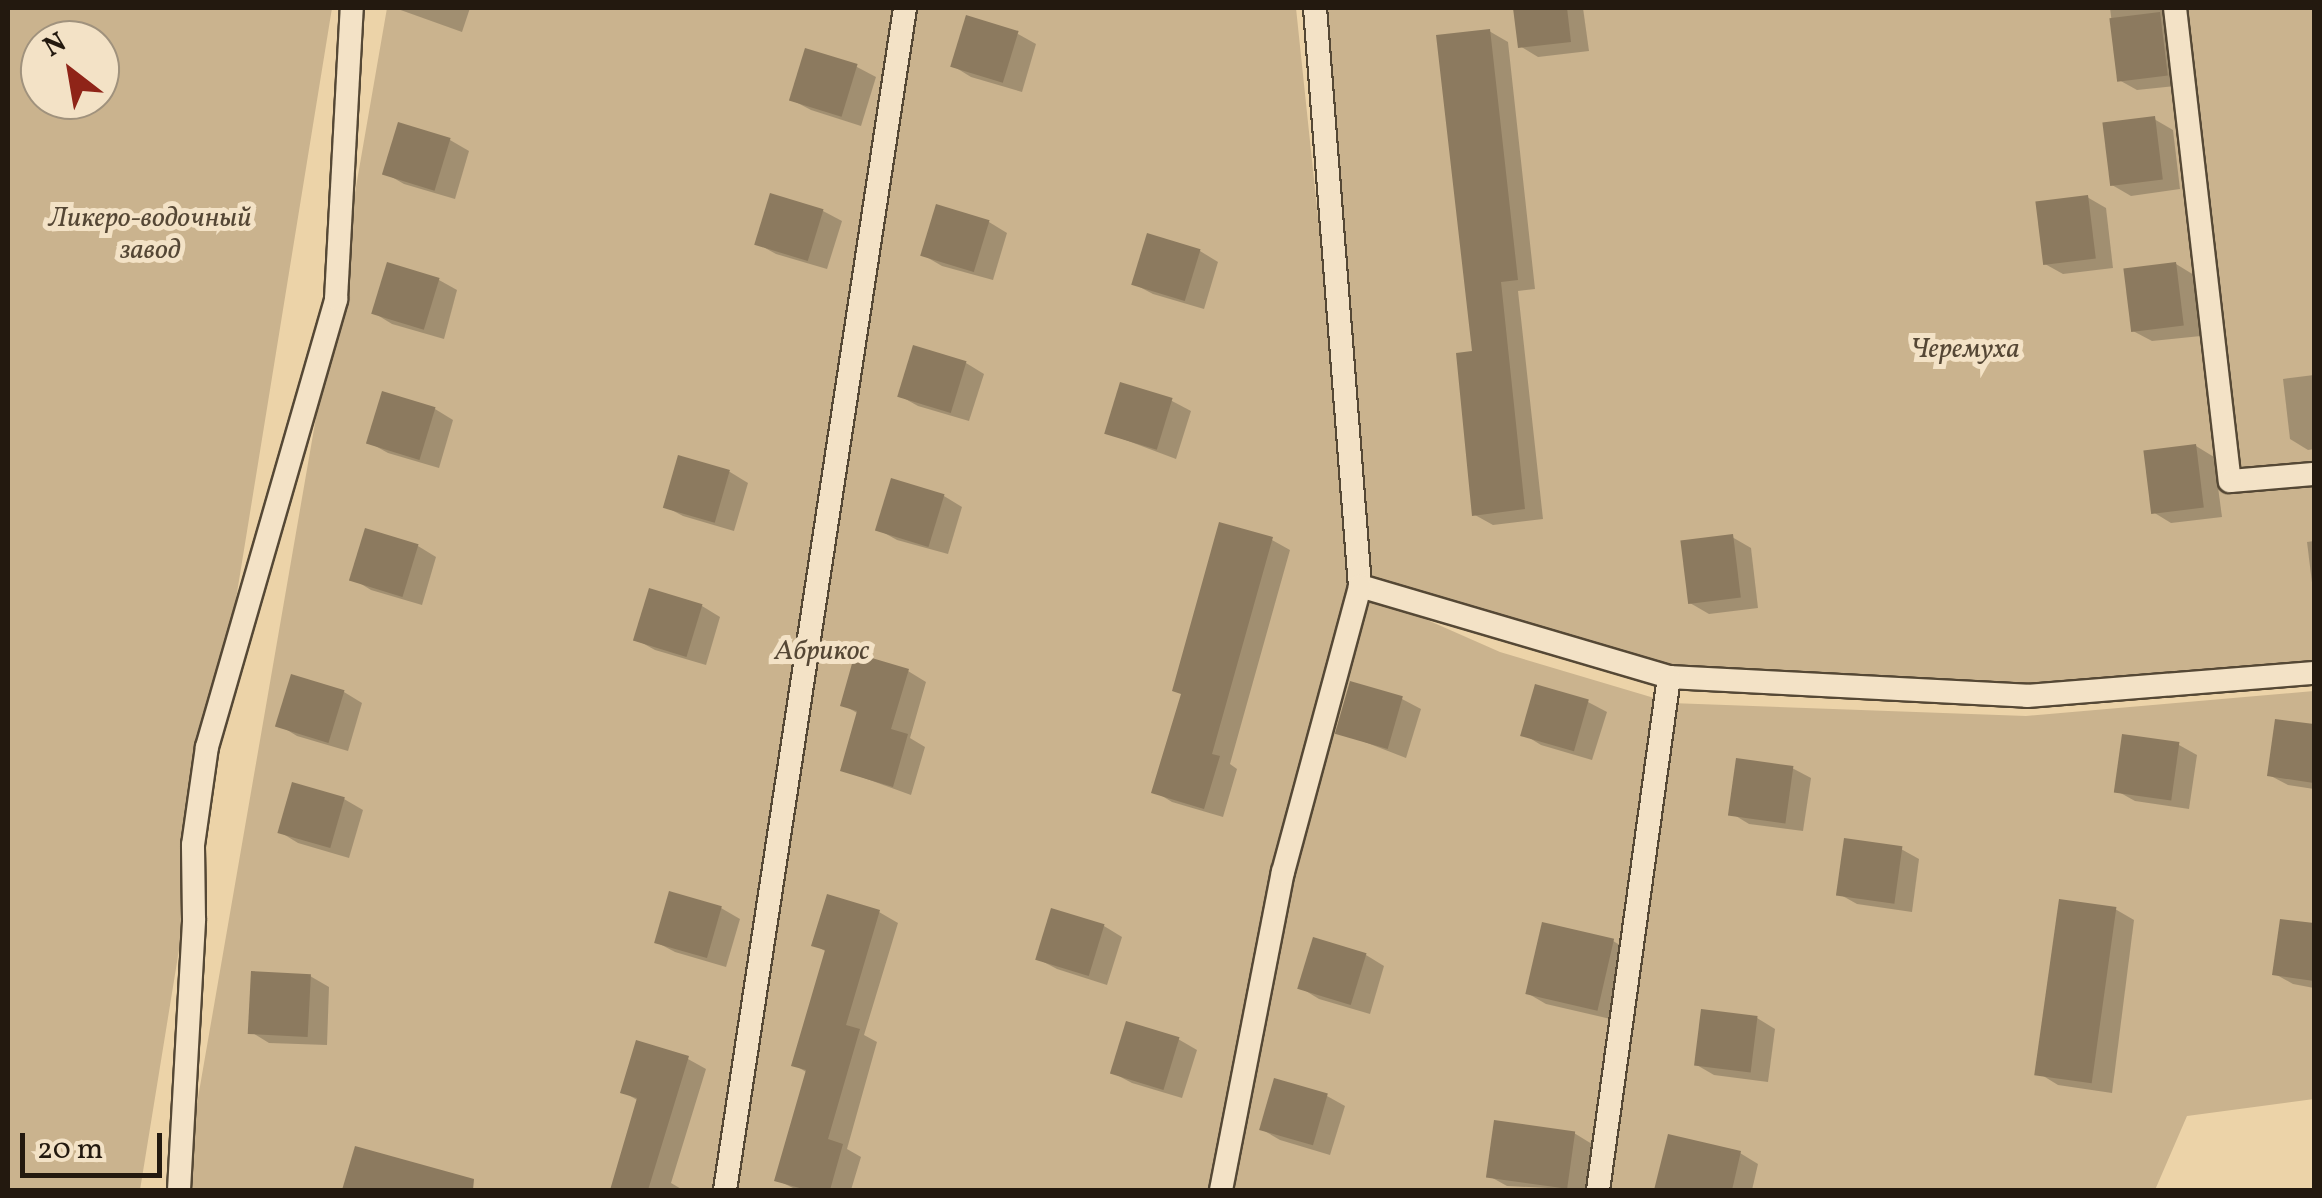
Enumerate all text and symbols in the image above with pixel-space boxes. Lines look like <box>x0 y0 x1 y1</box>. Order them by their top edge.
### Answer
north arrow <box>20 20 120 120</box>
text: N <box>37 24 74 68</box>
park label: Ликеро-водочный завод <box>49 202 251 268</box>
park label: Черемуха <box>1910 333 2020 367</box>
park label: Абрикос <box>774 635 870 669</box>
scale bar <box>25 1113 168 1175</box>
text: 20 m <box>37 1129 103 1171</box>

